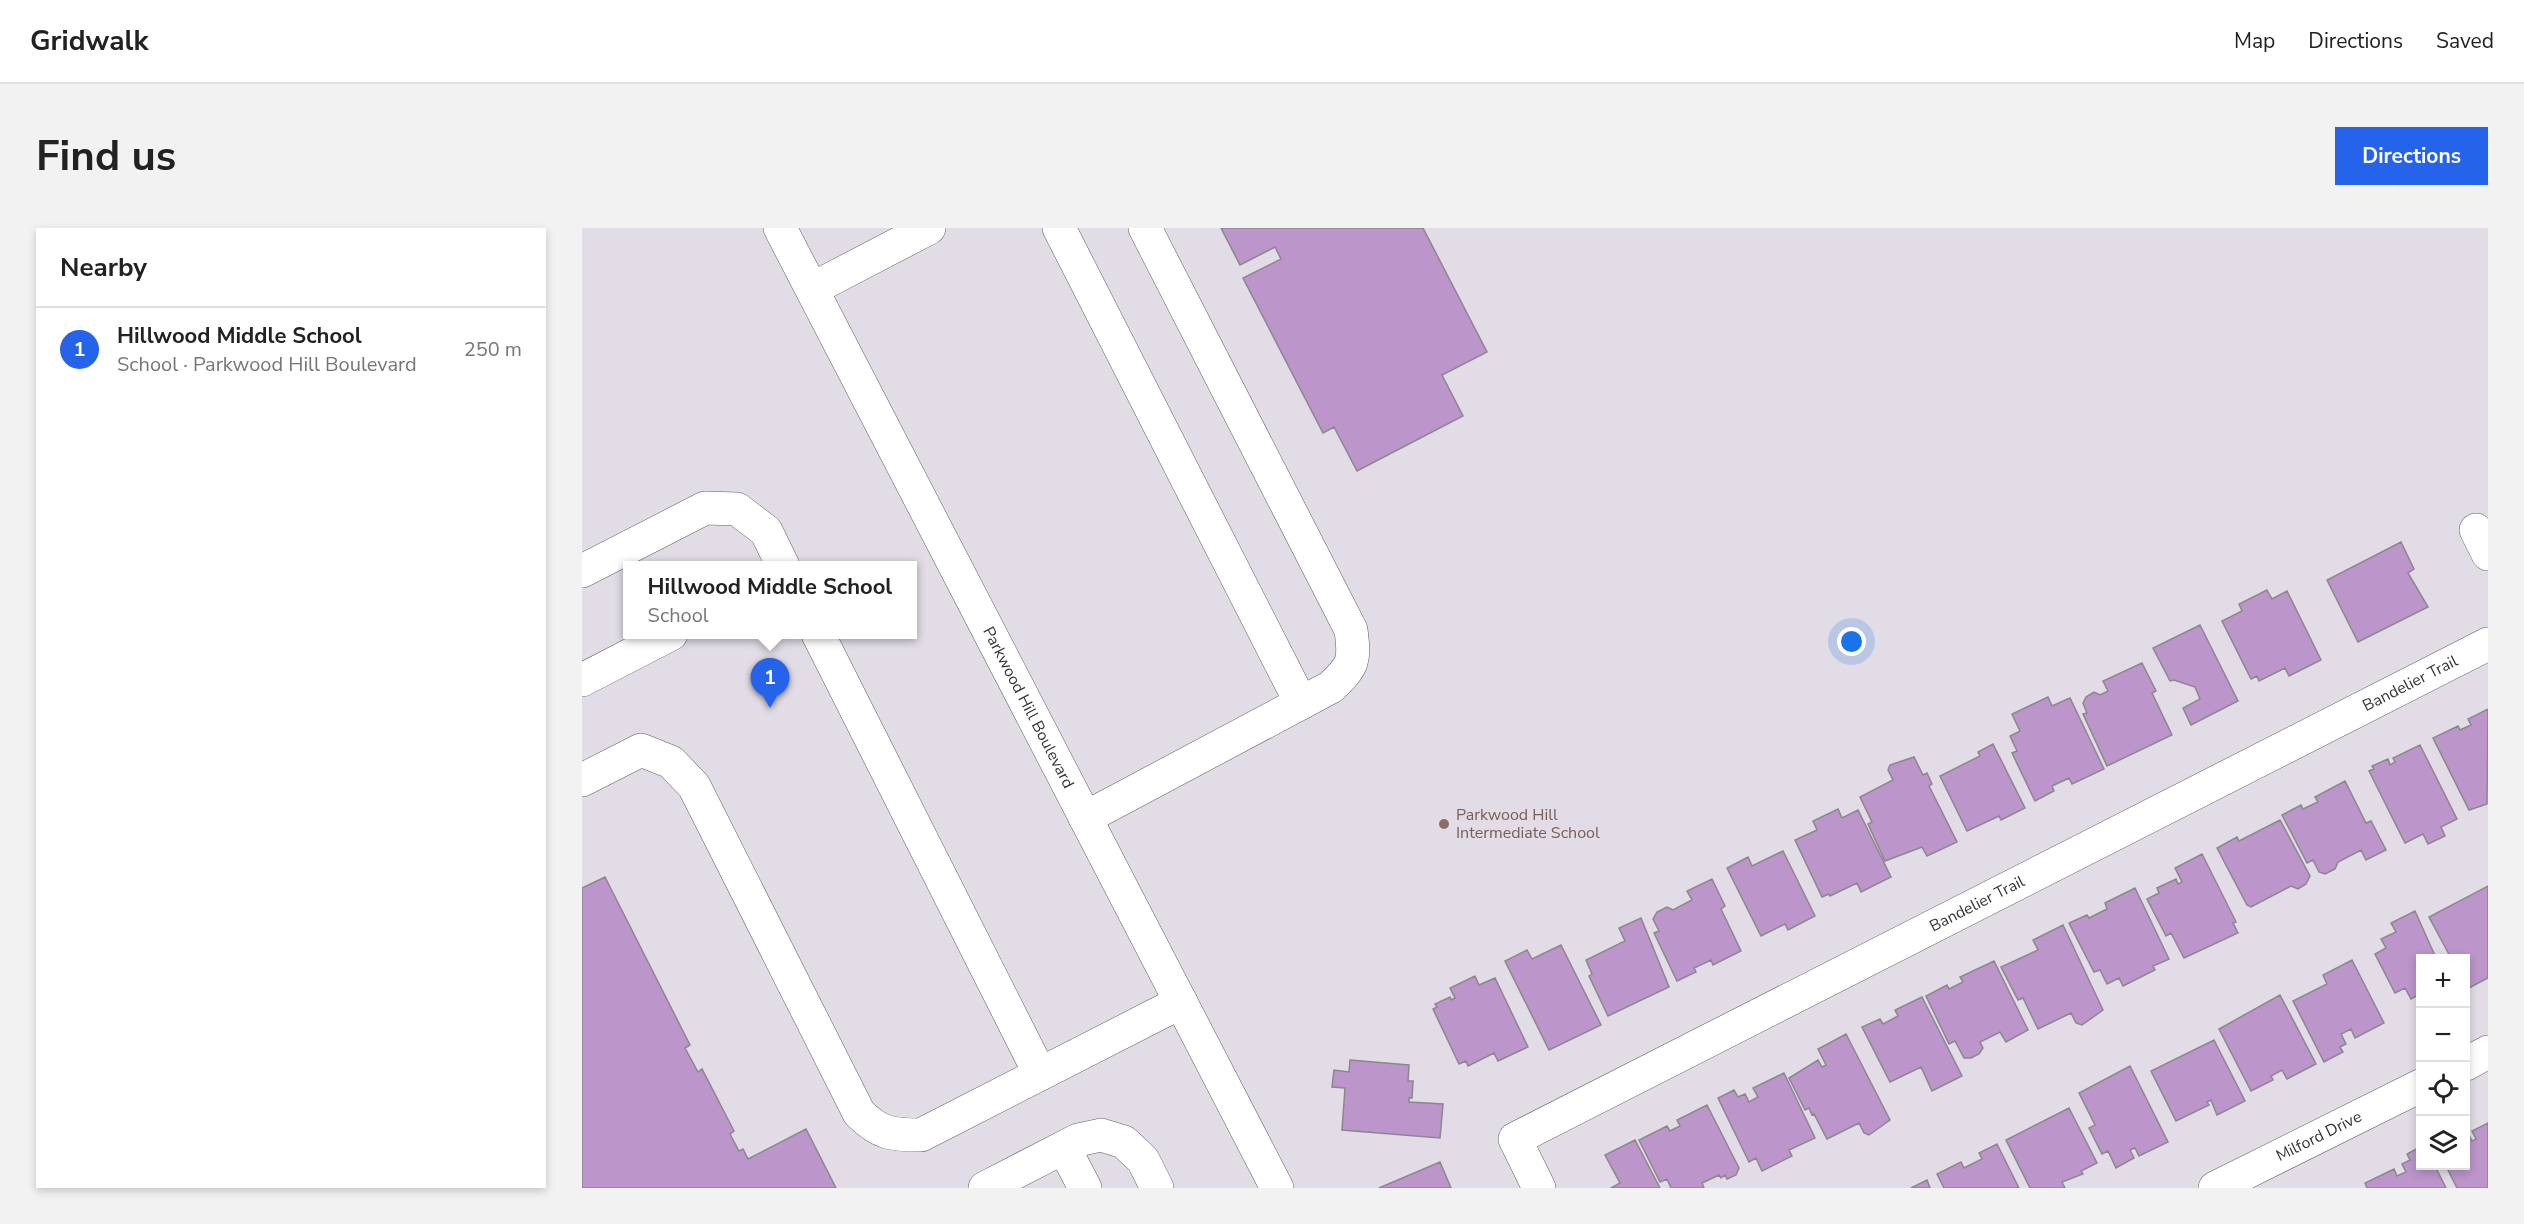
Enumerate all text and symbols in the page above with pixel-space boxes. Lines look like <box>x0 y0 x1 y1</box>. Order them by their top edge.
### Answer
text: Gridwalk <box>30 22 148 60</box>
text: Map <box>2234 27 2275 55</box>
text: Directions <box>2308 27 2403 55</box>
text: Saved <box>2436 27 2494 55</box>
button: Directions <box>2335 127 2488 185</box>
text: Find us <box>36 128 176 185</box>
text: Nearby <box>60 250 147 285</box>
text: Hillwood Middle School <box>117 321 362 351</box>
text: 1 <box>74 336 86 363</box>
text: 250 m <box>464 336 522 363</box>
text: School · Parkwood Hill Boulevard <box>117 351 417 378</box>
popup <box>623 561 917 639</box>
text: Hillwood Middle School <box>648 572 892 602</box>
text: School <box>648 602 709 629</box>
street label: Parkwood Hill Boulevard <box>977 623 1079 792</box>
your location <box>1837 627 1866 656</box>
street label: Bandelier Trail <box>2359 650 2462 717</box>
pin: 1 <box>750 658 789 708</box>
place label: Parkwood Hill Intermediate School <box>1456 804 1600 844</box>
marker: Parkwood Hill Intermediate School <box>1437 817 1451 831</box>
street label: Bandelier Trail <box>1926 870 2029 937</box>
map controls <box>2416 954 2470 1170</box>
button: + <box>2416 954 2470 1008</box>
button: − <box>2416 1008 2470 1062</box>
button: locate <box>2416 1062 2470 1116</box>
street label: Milford Drive <box>2272 1106 2365 1167</box>
button: layers <box>2416 1116 2470 1170</box>

